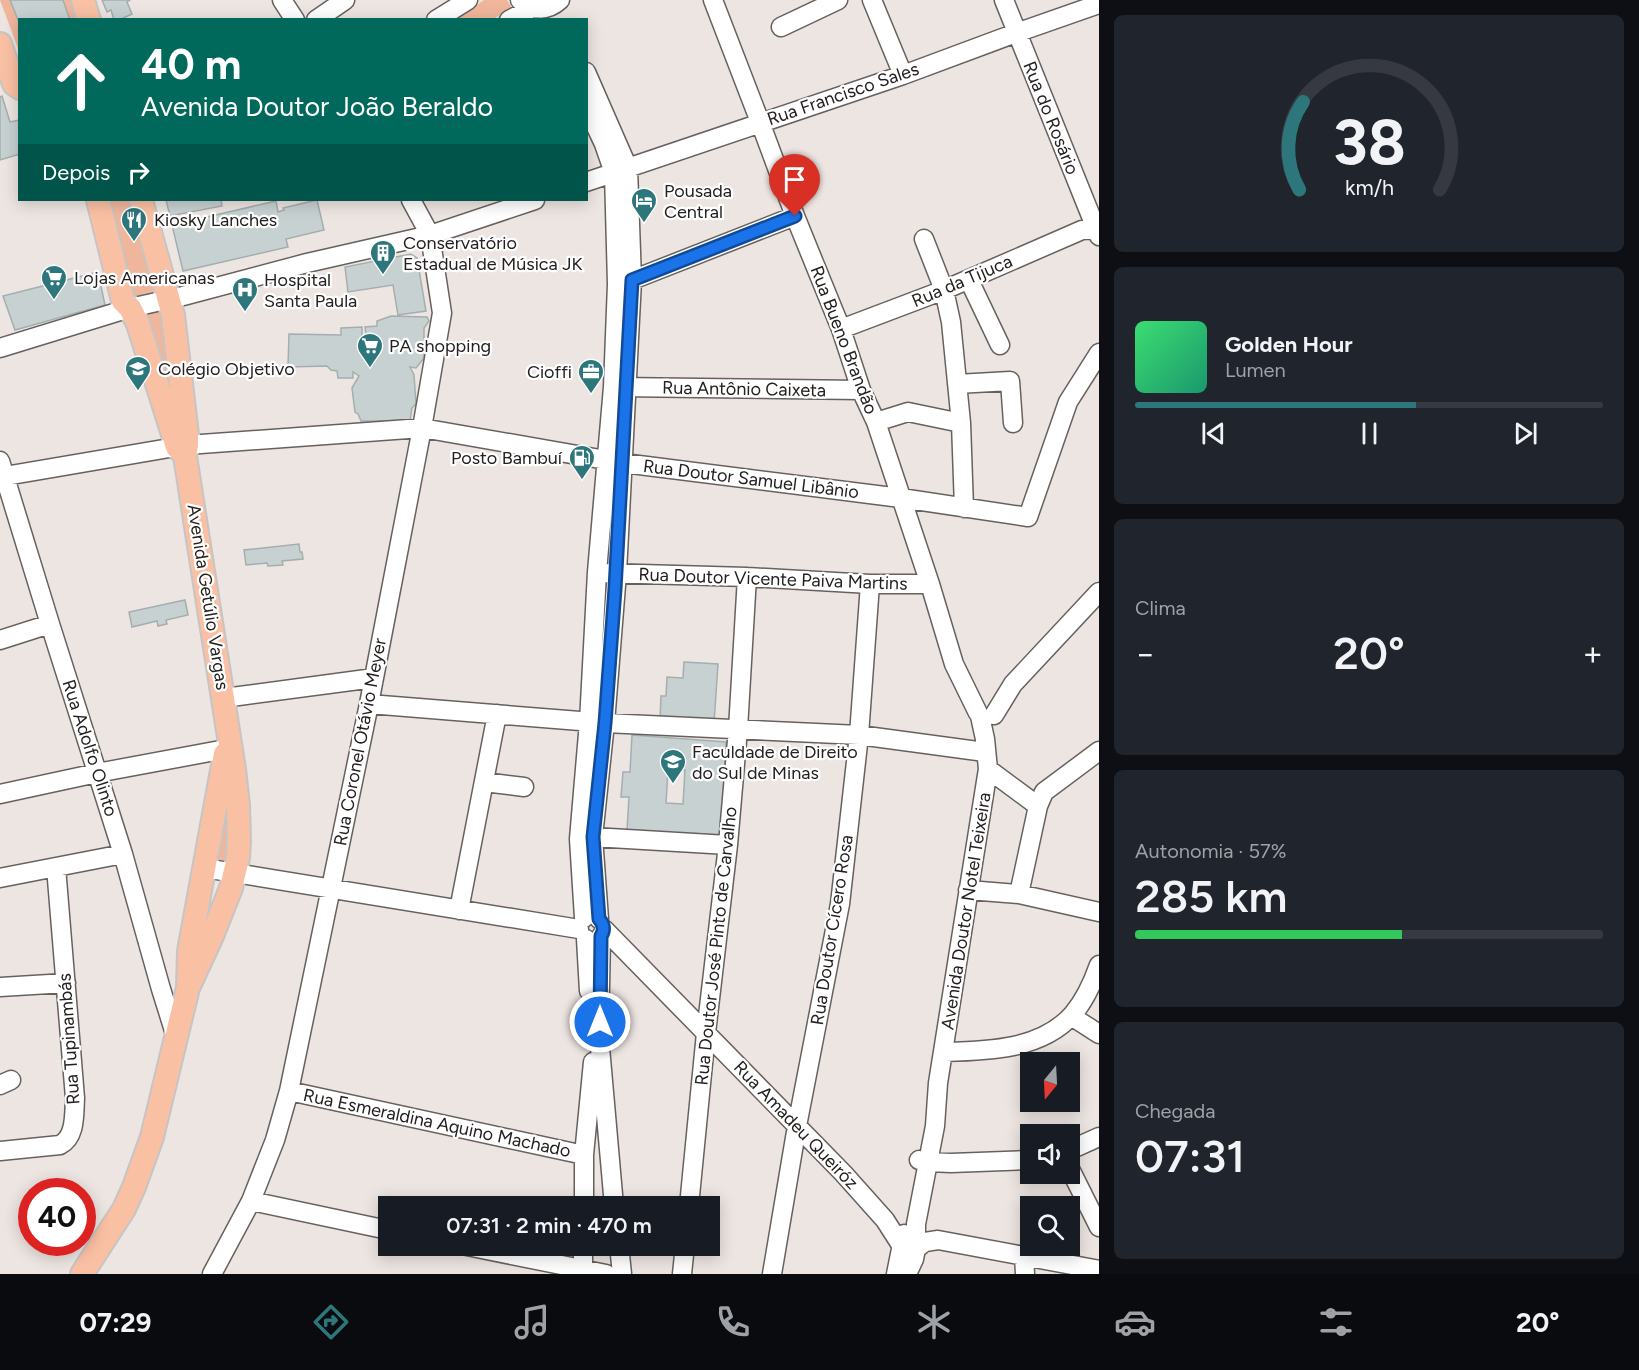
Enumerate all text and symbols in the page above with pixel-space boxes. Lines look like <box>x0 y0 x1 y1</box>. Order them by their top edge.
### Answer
text: 40 m <box>141 39 241 90</box>
icon: ahead <box>42 42 120 120</box>
street label: Rua Francisco Sales <box>764 58 922 130</box>
street label: Rua do Rosário <box>1018 58 1084 178</box>
text: Avenida Doutor João Beraldo <box>141 90 493 123</box>
text: 38 <box>1333 106 1405 181</box>
pin <box>769 154 820 216</box>
icon: right <box>122 156 155 189</box>
text: Depois <box>42 159 110 186</box>
icon: arrive <box>778 163 811 196</box>
text: km/h <box>1345 176 1393 201</box>
place label: Pousada Central <box>664 180 732 223</box>
hotel icon: Pousada Central <box>629 186 659 224</box>
restaurant icon: Kiosky Lanches <box>119 205 149 243</box>
place label: Kiosky Lanches <box>154 209 277 231</box>
place label: Conservatório Estadual de Música JK <box>403 232 582 275</box>
building icon: Conservatório Estadual de Música JK <box>368 238 398 276</box>
street label: Rua da Tijuca <box>908 250 1016 312</box>
supermarket icon: Lojas Americanas <box>39 263 69 301</box>
street label: Rua Bueno Brandão <box>806 263 882 417</box>
place label: Lojas Americanas <box>74 267 215 289</box>
place label: Hospital Santa Paula <box>264 269 357 312</box>
hospital icon: Hospital Santa Paula <box>230 275 260 313</box>
supermarket icon: PA shopping <box>355 331 385 369</box>
text: Golden Hour <box>1225 331 1353 358</box>
place label: PA shopping <box>389 335 491 357</box>
school or university icon: Colégio Objetivo <box>123 354 153 392</box>
office icon: Cioffi <box>576 357 606 395</box>
place label: Colégio Objetivo <box>158 358 295 380</box>
text: Lumen <box>1225 358 1286 382</box>
place label: Cioffi <box>527 361 572 383</box>
street label: Rua Antônio Caixeta <box>662 377 826 401</box>
icon: previous <box>1197 417 1230 450</box>
icon: pause <box>1353 417 1386 450</box>
icon: next <box>1509 417 1542 450</box>
fuel station icon: Posto Bambuí <box>567 443 597 481</box>
place label: Posto Bambuí <box>451 447 563 469</box>
street label: Rua Doutor Samuel Libânio <box>642 455 860 503</box>
street label: Avenida Getúlio Vargas <box>182 502 234 692</box>
street label: Rua Doutor Vicente Paiva Martins <box>638 563 908 595</box>
text: Clima <box>1135 596 1186 620</box>
text: 20° <box>1333 626 1405 680</box>
text: − <box>1135 634 1156 673</box>
text: + <box>1582 634 1603 673</box>
street label: Rua Coronel Otávio Meyer <box>329 636 391 848</box>
street label: Rua Adolfo Olinto <box>57 677 123 819</box>
place label: Faculdade de Direito do Sul de Minas <box>692 741 858 784</box>
school or university icon: Faculdade de Direito do Sul de Minas <box>658 747 688 785</box>
street label: Avenida Doutor Notel Teixeira <box>936 791 996 1031</box>
street label: Rua Doutor José Pinto de Carvalho <box>690 806 742 1086</box>
street label: Rua Doutor Cícero Rosa <box>806 833 858 1027</box>
text: Autonomia · 57% <box>1135 839 1286 863</box>
text: 285 km <box>1135 869 1287 923</box>
street label: Rua Tupinambás <box>53 973 85 1105</box>
position arrow <box>568 990 632 1054</box>
north arrow <box>1020 1052 1080 1112</box>
map controls <box>1020 1052 1080 1256</box>
street label: Rua Amadeu Queiróz <box>729 1056 863 1194</box>
street label: Rua Esmeraldina Aquino Machado <box>301 1084 573 1162</box>
text: Chegada <box>1135 1099 1215 1123</box>
button: sound <box>1020 1124 1080 1184</box>
text: 07:31 <box>1135 1129 1245 1183</box>
speed limit sign: 40 <box>18 1178 96 1256</box>
button: search <box>1020 1196 1080 1256</box>
text: 07:31 · 2 min · 470 m <box>446 1212 652 1239</box>
icon: directions <box>310 1301 352 1343</box>
icon: music <box>511 1301 553 1343</box>
icon: phone <box>712 1301 754 1343</box>
icon: climate <box>913 1301 955 1343</box>
icon: car <box>1114 1301 1156 1343</box>
icon: filters <box>1315 1301 1357 1343</box>
text: 07:29 <box>79 1306 151 1339</box>
text: 20° <box>1516 1306 1559 1339</box>

